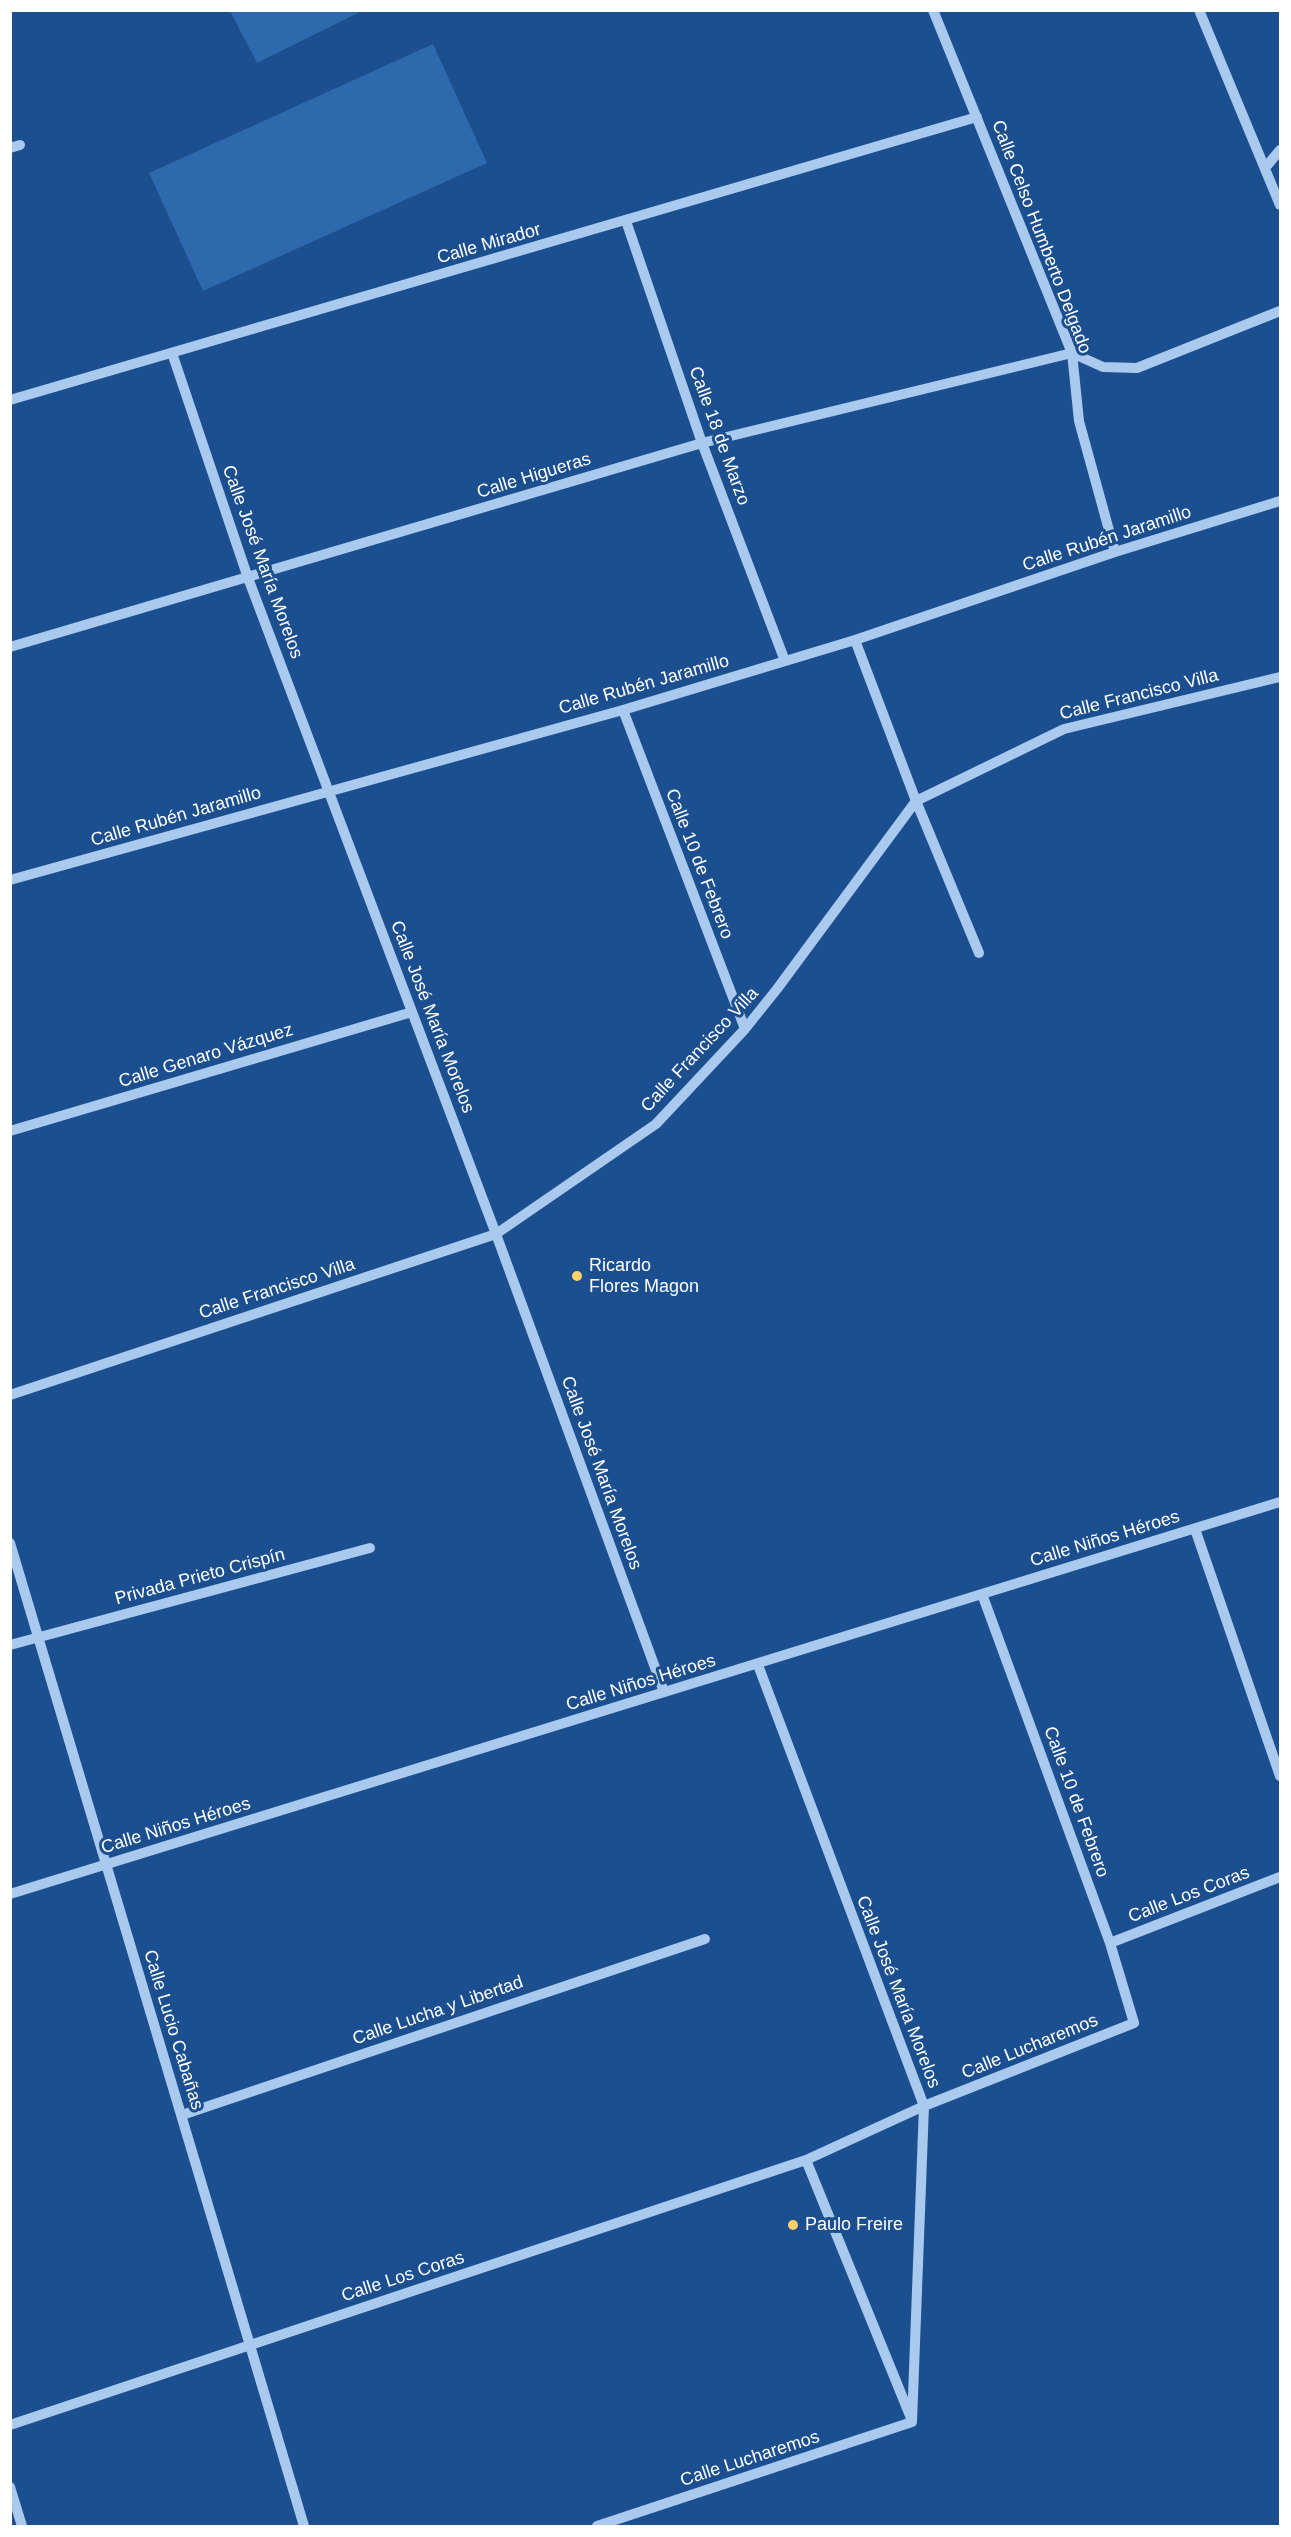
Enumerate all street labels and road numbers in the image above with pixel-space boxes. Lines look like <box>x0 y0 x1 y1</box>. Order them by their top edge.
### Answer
street label: Calle Celso Humberto Delgado <box>986 117 1096 357</box>
street label: Calle Mirador <box>435 219 543 269</box>
street label: Calle 18 de Marzo <box>684 364 754 508</box>
street label: Calle Higueras <box>474 448 594 504</box>
street label: Calle José María Morelos <box>217 462 307 662</box>
street label: Calle Rubén Jaramillo <box>1020 502 1194 576</box>
street label: Calle Rubén Jaramillo <box>556 650 732 720</box>
street label: Calle Francisco Villa <box>1057 665 1221 725</box>
street label: Calle Rubén Jaramillo <box>88 782 264 852</box>
street label: Calle 10 de Febrero <box>660 786 738 942</box>
street label: Calle José María Morelos <box>385 918 479 1116</box>
street label: Calle Francisco Villa <box>637 983 763 1117</box>
street label: Calle Genaro Vázquez <box>116 1019 296 1093</box>
street label: Calle Francisco Villa <box>196 1254 358 1324</box>
street label: Calle José María Morelos <box>556 1373 646 1573</box>
street label: Calle Niños Héroes <box>1028 1506 1182 1572</box>
street label: Privada Prieto Crispín <box>113 1544 287 1610</box>
street label: Calle Niños Héroes <box>564 1650 718 1716</box>
street label: Calle 10 de Febrero <box>1039 1724 1113 1880</box>
street label: Calle Niños Héroes <box>99 1793 253 1859</box>
street label: Calle Los Coras <box>1125 1862 1253 1928</box>
street label: Calle José María Morelos <box>851 1893 945 2091</box>
street label: Calle Lucio Cabañas <box>138 1947 208 2113</box>
street label: Calle Lucha y Libertad <box>350 1972 526 2050</box>
street label: Calle Lucharemos <box>959 2010 1101 2084</box>
street label: Calle Los Coras <box>339 2247 467 2307</box>
street label: Calle Lucharemos <box>678 2426 822 2492</box>

